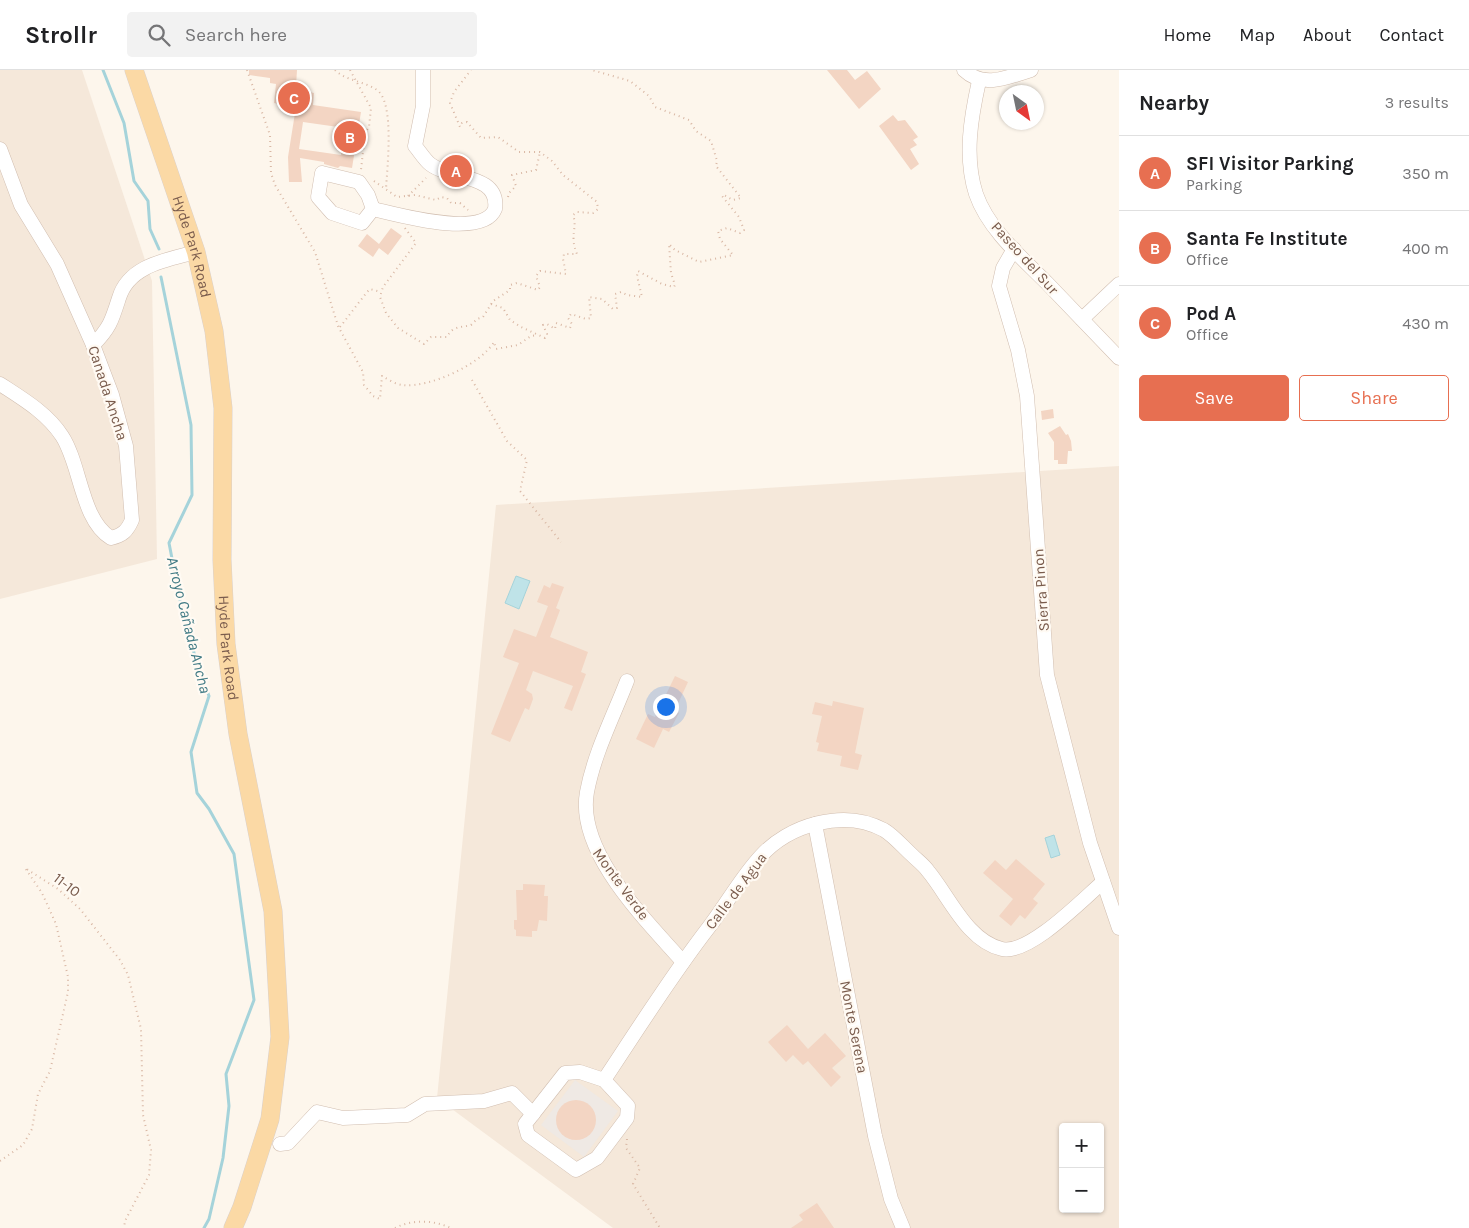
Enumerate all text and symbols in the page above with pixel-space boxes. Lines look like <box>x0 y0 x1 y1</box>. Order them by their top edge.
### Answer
search box <box>127 12 477 57</box>
text: Strollr <box>25 21 97 49</box>
icon: search <box>145 21 173 49</box>
text: Search here <box>185 24 287 46</box>
text: Home <box>1163 24 1211 46</box>
text: Map <box>1239 24 1275 46</box>
text: About <box>1303 24 1352 46</box>
text: Contact <box>1380 24 1444 46</box>
pin: C <box>278 79 310 117</box>
north arrow <box>999 85 1044 130</box>
text: Nearby <box>1139 91 1209 115</box>
text: 3 results <box>1385 93 1449 112</box>
pin: B <box>334 118 366 156</box>
pin: A <box>440 152 472 190</box>
text: SFI Visitor Parking <box>1186 153 1354 175</box>
text: A <box>1150 164 1160 183</box>
text: 350 m <box>1402 164 1449 183</box>
text: Parking <box>1186 175 1242 194</box>
street label: Hyde Park Road <box>168 193 215 299</box>
street label: Paseo del Sur <box>988 218 1063 299</box>
text: Santa Fe Institute <box>1186 228 1347 250</box>
text: B <box>1150 239 1160 258</box>
text: 400 m <box>1402 239 1449 258</box>
text: Office <box>1186 250 1229 269</box>
text: Pod A <box>1186 303 1236 325</box>
text: C <box>1150 314 1160 333</box>
text: 430 m <box>1402 314 1449 333</box>
text: Office <box>1186 325 1229 344</box>
street label: Canada Ancha <box>84 344 132 442</box>
button: Save <box>1139 375 1289 421</box>
button: Share <box>1299 375 1449 421</box>
street label: Sierra Pinon <box>1029 548 1053 632</box>
water label: Arroyo Cañada Ancha <box>163 555 215 695</box>
street label: Hyde Park Road <box>215 595 242 702</box>
your location <box>653 694 679 720</box>
street label: Monte Verde <box>589 845 653 923</box>
street label: Calle de Agua <box>701 849 771 933</box>
street label: 11-10 <box>50 869 84 901</box>
street label: Monte Serena <box>836 979 872 1075</box>
map controls <box>1059 1123 1104 1213</box>
button: + <box>1059 1123 1104 1168</box>
button: − <box>1059 1168 1104 1213</box>

